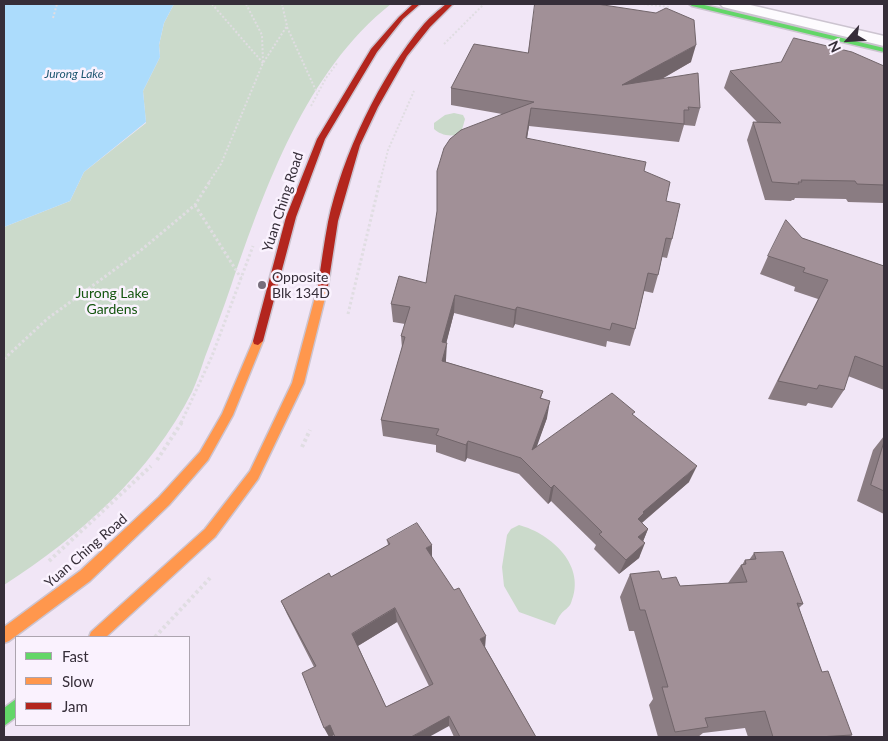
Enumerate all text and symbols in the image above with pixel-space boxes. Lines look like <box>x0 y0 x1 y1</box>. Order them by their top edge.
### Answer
north arrow <box>823 15 873 65</box>
text: N <box>824 38 844 55</box>
water label: Jurong Lake <box>45 67 103 81</box>
street label: Yuan Ching Road <box>259 150 307 254</box>
place label: Opposite Blk 134D <box>272 269 330 302</box>
marker: Opposite Blk 134D <box>256 279 268 291</box>
park label: Jurong Lake Gardens <box>75 285 149 318</box>
street label: Yuan Ching Road <box>41 511 131 591</box>
legend <box>15 636 190 726</box>
text: Fast <box>62 647 89 665</box>
text: Slow <box>62 672 94 690</box>
text: Jam <box>62 697 88 715</box>

